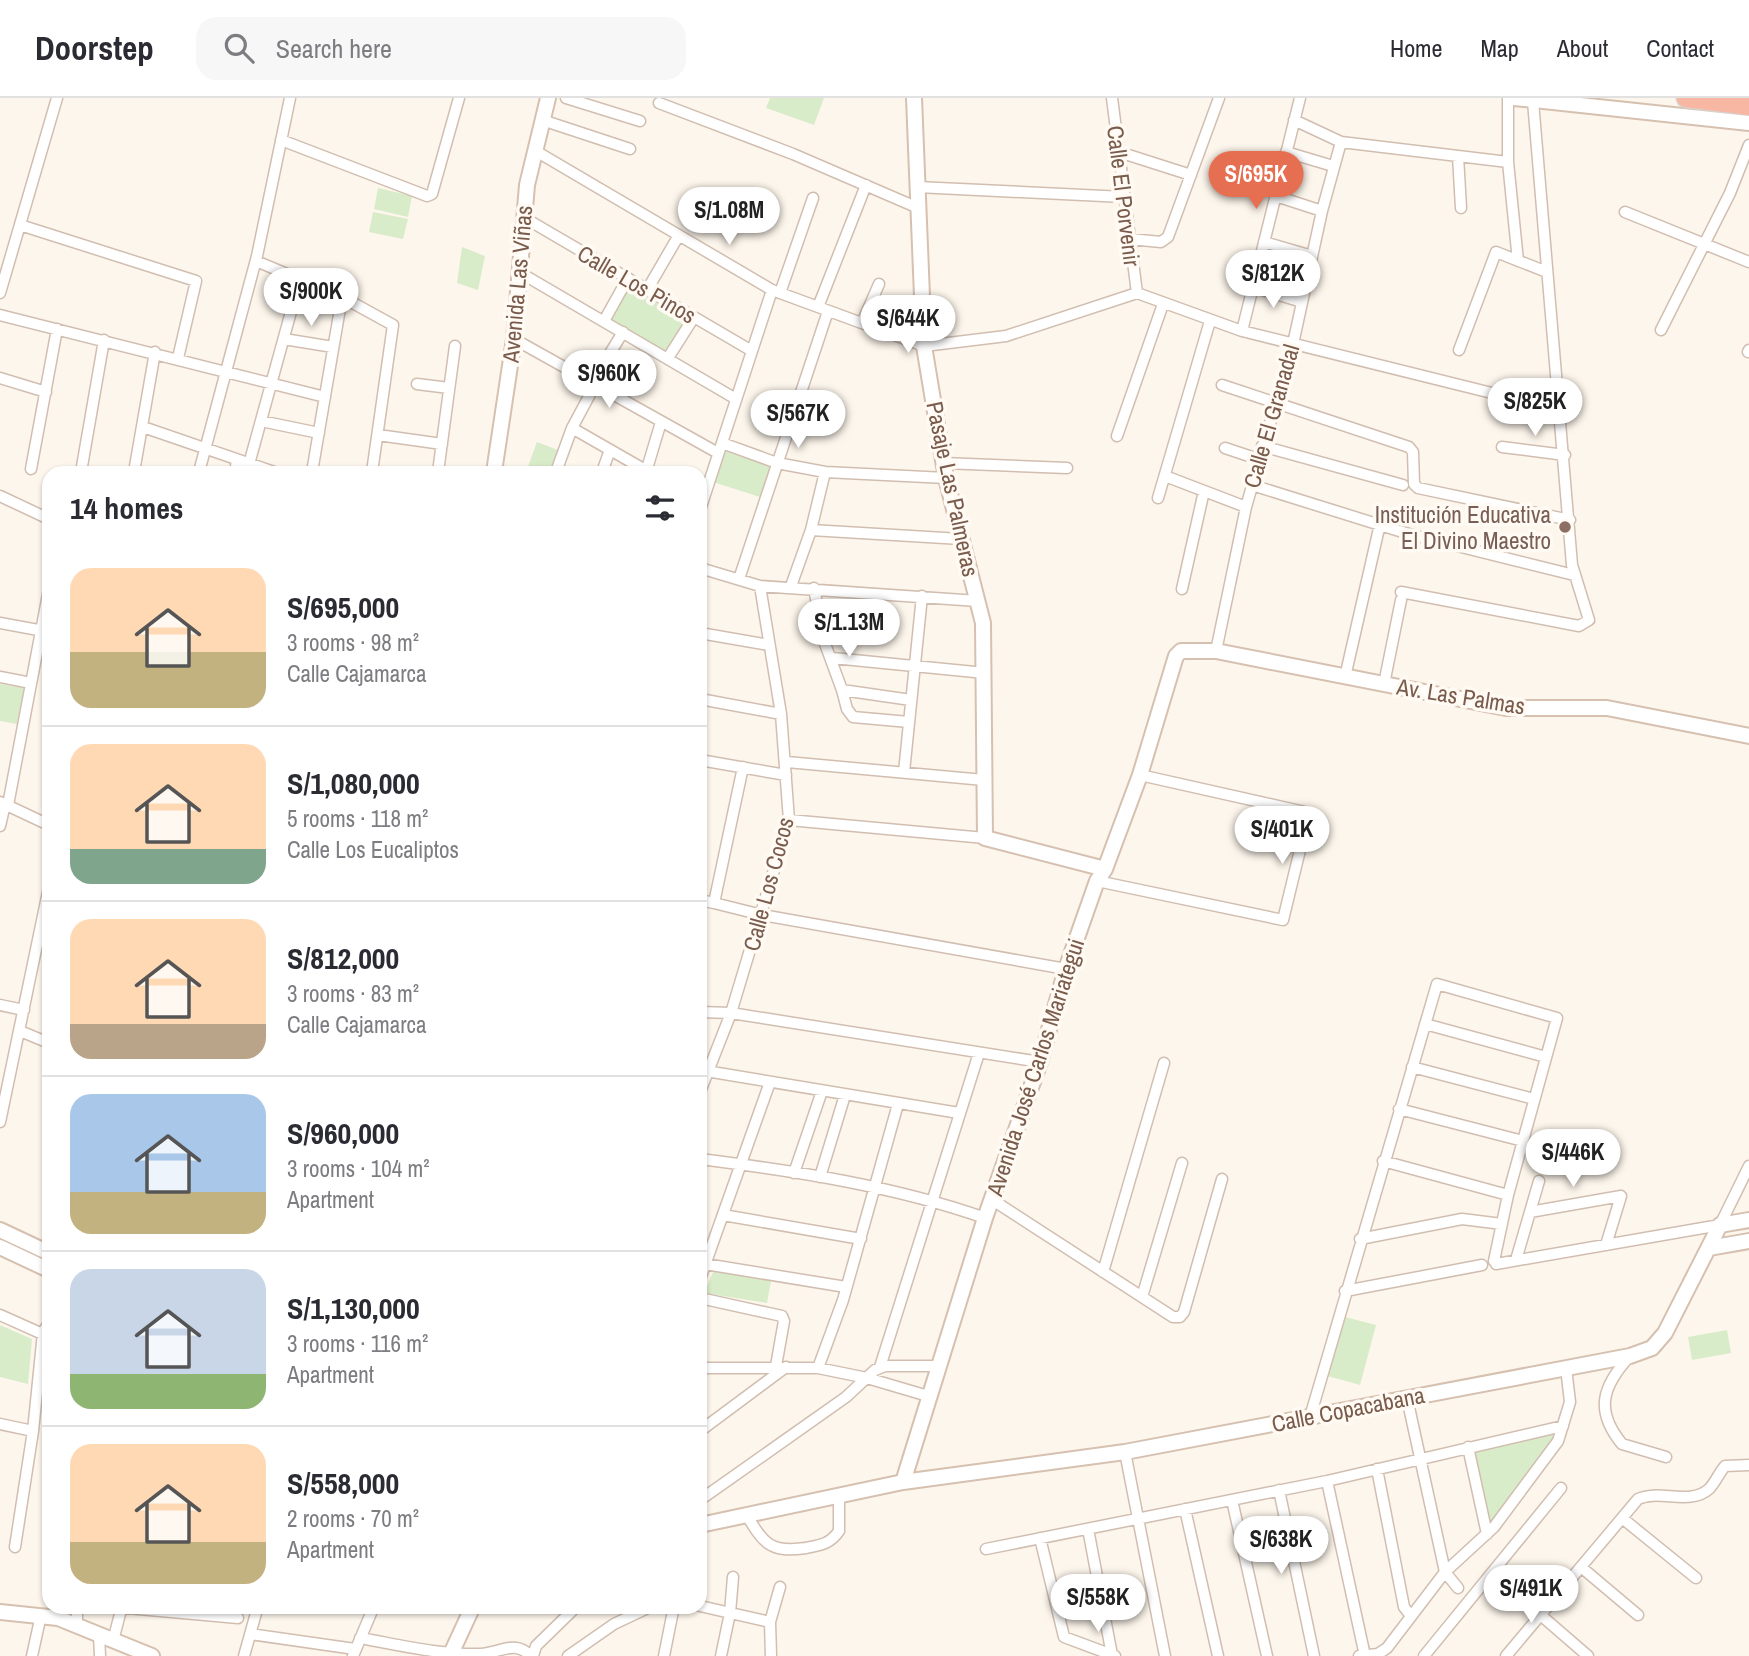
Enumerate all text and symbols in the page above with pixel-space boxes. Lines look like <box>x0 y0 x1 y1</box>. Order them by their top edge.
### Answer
search box <box>196 17 686 80</box>
text: Doorstep <box>35 26 154 70</box>
icon: search <box>220 29 258 67</box>
text: Search here <box>276 31 392 66</box>
text: Home <box>1390 32 1442 64</box>
text: Map <box>1480 32 1519 64</box>
text: About <box>1557 32 1608 64</box>
text: Contact <box>1646 32 1714 64</box>
street label: Calle El Porvenir <box>1100 124 1148 269</box>
pin: S/695K <box>1199 152 1313 211</box>
text: S/695K <box>1225 158 1287 189</box>
pin: S/1.08M <box>664 188 794 247</box>
text: S/1.08M <box>694 194 764 225</box>
street label: Avenida Las Viñas <box>495 204 539 365</box>
street label: Calle Los Pinos <box>572 238 702 330</box>
pin: S/812K <box>1216 250 1330 310</box>
text: S/812K <box>1242 257 1304 288</box>
pin: S/900K <box>254 268 368 328</box>
text: S/900K <box>280 275 342 306</box>
pin: S/644K <box>851 296 965 355</box>
text: S/644K <box>877 302 939 333</box>
street label: Calle El Granadal <box>1236 341 1306 491</box>
pin: S/960K <box>552 350 666 410</box>
text: S/960K <box>578 357 640 388</box>
pin: S/825K <box>1478 378 1592 438</box>
text: S/825K <box>1504 385 1566 416</box>
pin: S/567K <box>741 390 855 450</box>
text: S/567K <box>767 397 829 428</box>
street label: Pasaje Las Palmeras <box>919 399 987 579</box>
text: 14 homes <box>70 488 184 528</box>
icon: filters <box>641 489 679 527</box>
place label: Institución Educativa El Divino Maestro <box>1375 499 1551 556</box>
marker: Institución Educativa El Divino Maestro <box>1557 519 1573 535</box>
text: S/695,000 <box>287 587 399 627</box>
icon: home <box>126 596 210 680</box>
pin: S/1.13M <box>784 600 914 659</box>
text: S/1.13M <box>814 606 884 637</box>
text: 3 rooms · 98 m² <box>287 627 419 658</box>
text: Calle Cajamarca <box>287 658 426 689</box>
street label: Av. Las Palmas <box>1394 670 1527 721</box>
text: S/1,080,000 <box>287 763 420 803</box>
icon: home <box>126 772 210 856</box>
text: 5 rooms · 118 m² <box>287 803 428 834</box>
pin: S/401K <box>1225 806 1339 866</box>
text: S/401K <box>1251 813 1313 844</box>
street label: Calle Los Cocos <box>735 814 801 954</box>
text: Calle Los Eucaliptos <box>287 834 459 865</box>
street label: Avenida José Carlos Mariategui <box>978 934 1091 1201</box>
text: S/812,000 <box>287 938 399 978</box>
icon: home <box>126 947 210 1031</box>
text: 3 rooms · 83 m² <box>287 978 419 1009</box>
text: Calle Cajamarca <box>287 1009 426 1040</box>
text: S/960,000 <box>287 1113 399 1153</box>
icon: home <box>126 1122 210 1206</box>
pin: S/446K <box>1516 1130 1630 1189</box>
text: S/446K <box>1542 1136 1604 1167</box>
text: 3 rooms · 104 m² <box>287 1153 430 1184</box>
text: Apartment <box>287 1184 374 1215</box>
text: S/1,130,000 <box>287 1288 420 1328</box>
icon: home <box>126 1297 210 1381</box>
text: 3 rooms · 116 m² <box>287 1328 428 1359</box>
text: Apartment <box>287 1359 374 1390</box>
street label: Calle Copacabana <box>1269 1379 1428 1439</box>
text: S/558,000 <box>287 1463 399 1503</box>
icon: home <box>126 1472 210 1556</box>
text: 2 rooms · 70 m² <box>287 1503 419 1534</box>
pin: S/638K <box>1224 1516 1338 1576</box>
text: S/638K <box>1250 1523 1312 1554</box>
text: Apartment <box>287 1534 374 1565</box>
pin: S/491K <box>1474 1566 1588 1625</box>
text: S/491K <box>1500 1572 1562 1603</box>
pin: S/558K <box>1041 1574 1155 1634</box>
text: S/558K <box>1067 1581 1129 1612</box>

